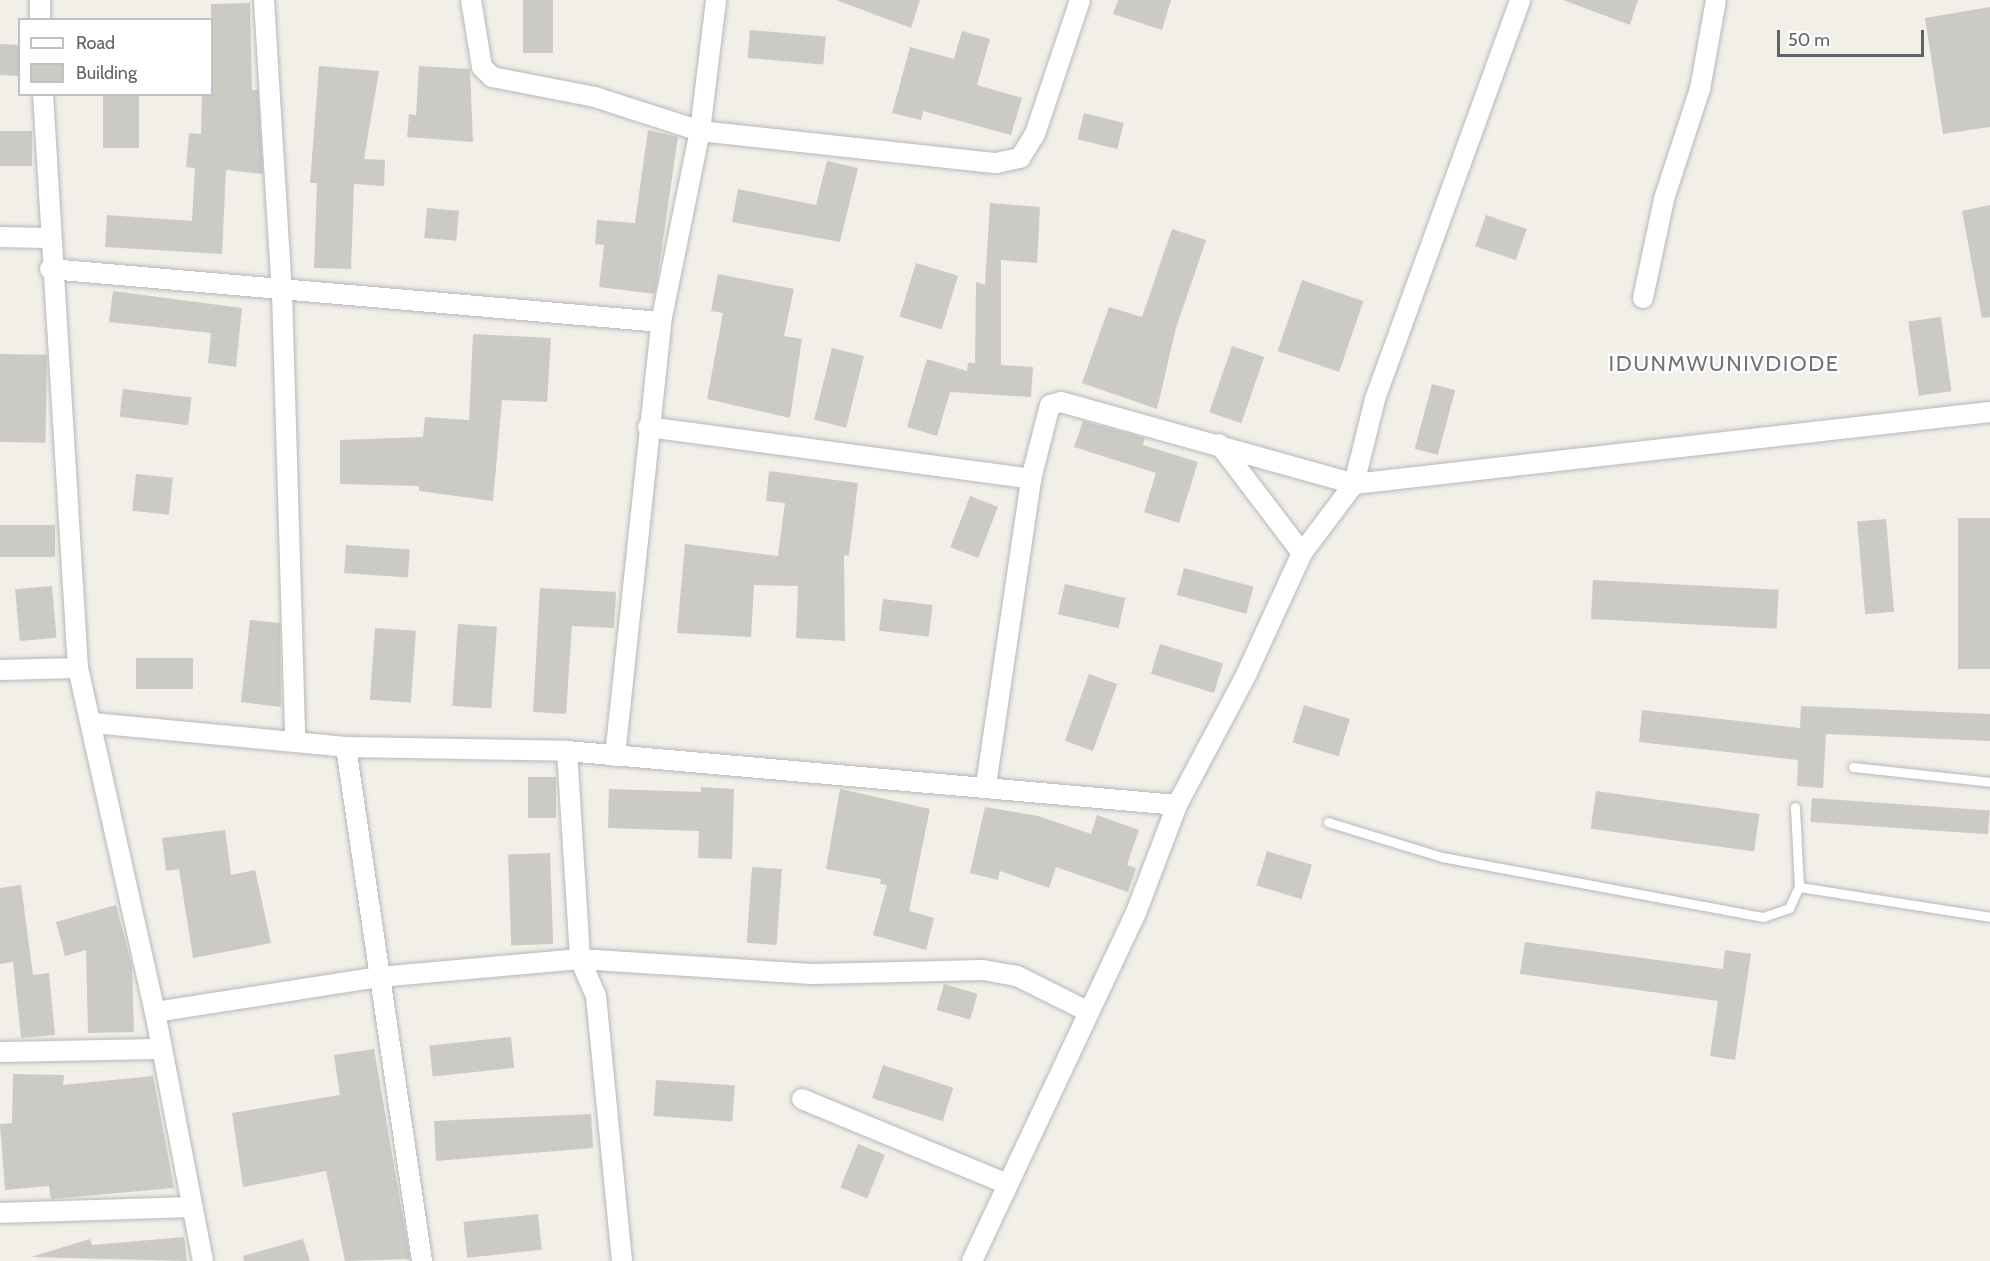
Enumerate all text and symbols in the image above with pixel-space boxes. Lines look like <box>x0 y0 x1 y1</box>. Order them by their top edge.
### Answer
legend <box>18 18 213 96</box>
scale bar <box>1780 18 1927 56</box>
text: 50 m <box>1788 29 1830 51</box>
text: Road <box>76 32 115 54</box>
text: Building <box>76 62 137 84</box>
district label: IDUNMWUNIVDIODE <box>1609 351 1839 377</box>

